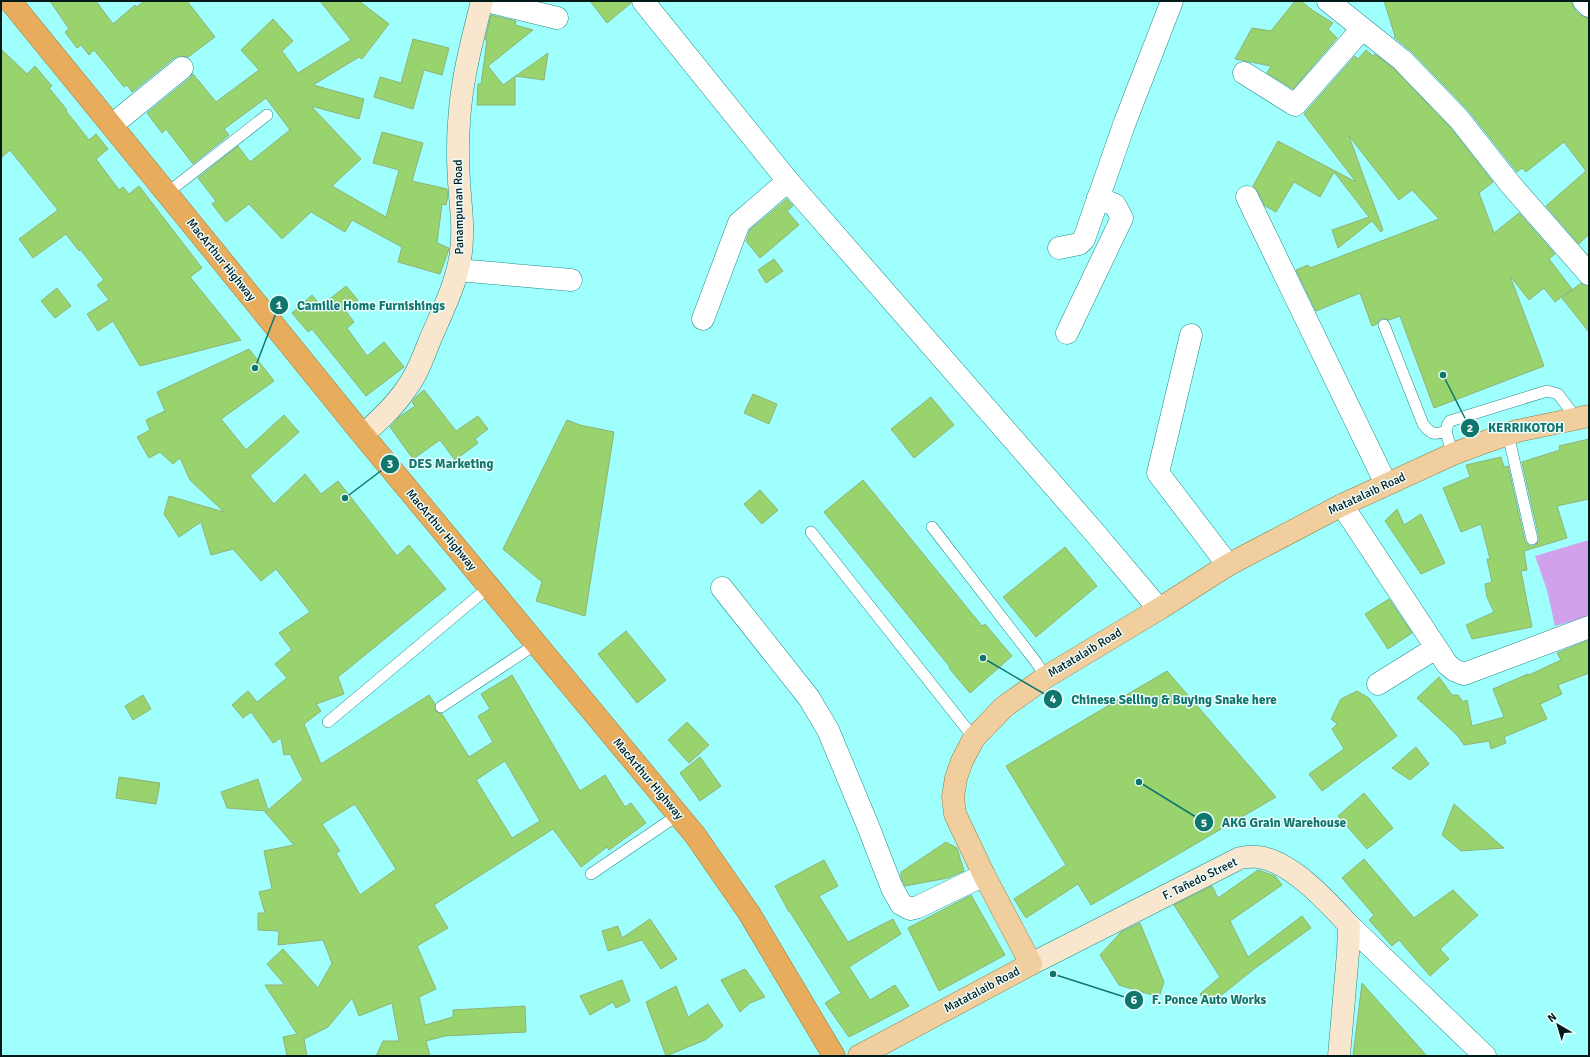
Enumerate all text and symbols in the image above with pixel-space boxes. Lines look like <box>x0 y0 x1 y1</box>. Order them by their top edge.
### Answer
street label: Panampunan Road <box>451 159 467 255</box>
street label: MacArthur Highway <box>183 216 259 305</box>
callout: Camille Home Furnishings <box>269 293 453 318</box>
text: 1 <box>276 298 283 313</box>
text: Camille Home Furnishings <box>297 298 445 314</box>
callout: KERRIKOTOH <box>1460 415 1572 440</box>
text: KERRIKOTOH <box>1488 420 1564 436</box>
text: 2 <box>1467 421 1473 436</box>
callout: DES Marketing <box>380 451 501 476</box>
text: DES Marketing <box>409 456 493 472</box>
text: 3 <box>387 457 393 472</box>
street label: Matatalaib Road <box>1326 470 1408 518</box>
street label: MacArthur Highway <box>403 486 480 574</box>
street label: Matatalaib Road <box>1045 625 1125 681</box>
callout: Chinese Selling & Buying Snake here <box>1043 687 1284 712</box>
text: 4 <box>1050 692 1057 707</box>
text: Chinese Selling & Buying Snake here <box>1071 692 1277 708</box>
street label: MacArthur Highway <box>610 735 687 823</box>
callout: AKG Grain Warehouse <box>1194 810 1354 835</box>
text: AKG Grain Warehouse <box>1222 815 1347 831</box>
text: 5 <box>1201 816 1207 831</box>
street label: F. Tañedo Street <box>1160 854 1240 904</box>
street label: Matatalaib Road <box>942 964 1022 1016</box>
callout: F. Ponce Auto Works <box>1124 987 1274 1012</box>
text: F. Ponce Auto Works <box>1152 992 1266 1008</box>
text: 6 <box>1131 993 1138 1008</box>
north arrow <box>1538 1005 1578 1045</box>
text: N <box>1545 1010 1559 1025</box>

